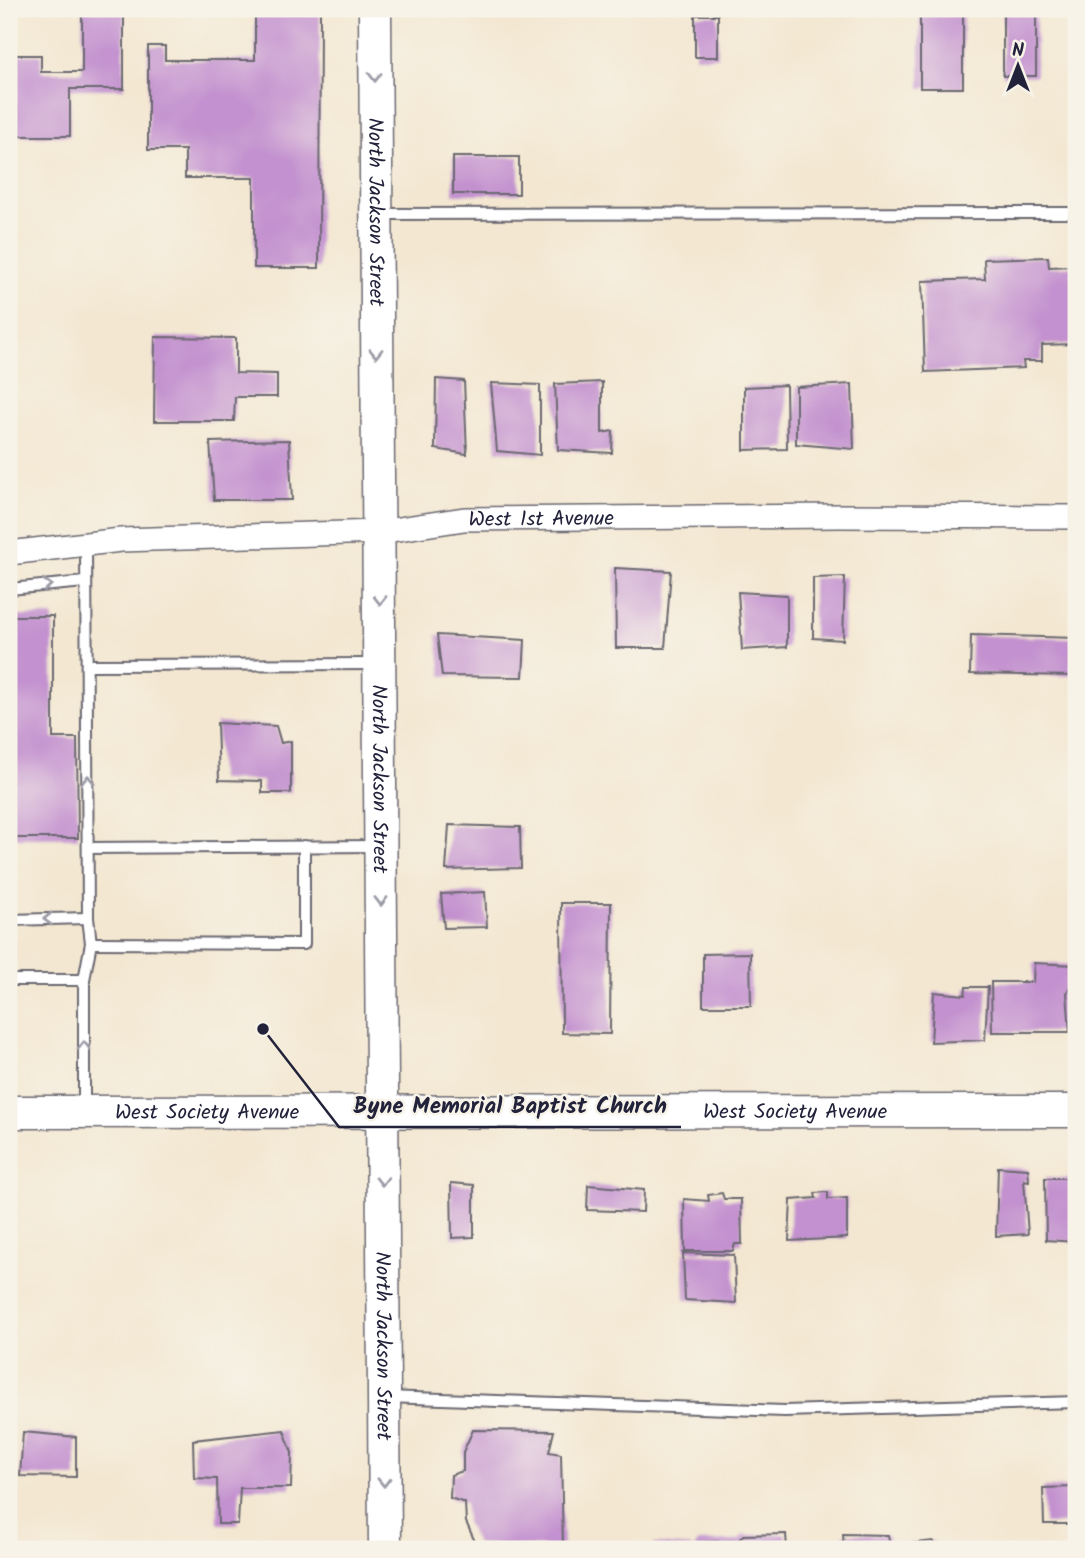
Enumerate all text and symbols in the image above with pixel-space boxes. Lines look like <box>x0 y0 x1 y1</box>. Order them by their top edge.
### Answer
north arrow <box>984 32 1054 102</box>
text: N <box>1012 36 1024 66</box>
one-way arrow <box>367 72 383 83</box>
street label: North Jackson Street <box>358 117 392 307</box>
one-way arrow <box>368 349 384 359</box>
street label: West 1st Avenue <box>468 503 615 537</box>
one-way arrow <box>42 578 53 593</box>
one-way arrow <box>372 595 388 606</box>
street label: North Jackson Street <box>361 684 396 874</box>
one-way arrow <box>80 774 96 785</box>
one-way arrow <box>373 896 389 907</box>
one-way arrow <box>43 911 54 926</box>
one-way arrow <box>76 1040 92 1051</box>
callout: Byne Memorial Baptist Church <box>339 1083 681 1127</box>
text: Byne Memorial Baptist Church <box>353 1089 667 1125</box>
street label: West Society Avenue <box>703 1096 888 1129</box>
street label: West Society Avenue <box>115 1097 300 1130</box>
one-way arrow <box>374 1177 390 1187</box>
street label: North Jackson Street <box>365 1251 399 1441</box>
one-way arrow <box>376 1478 392 1488</box>

